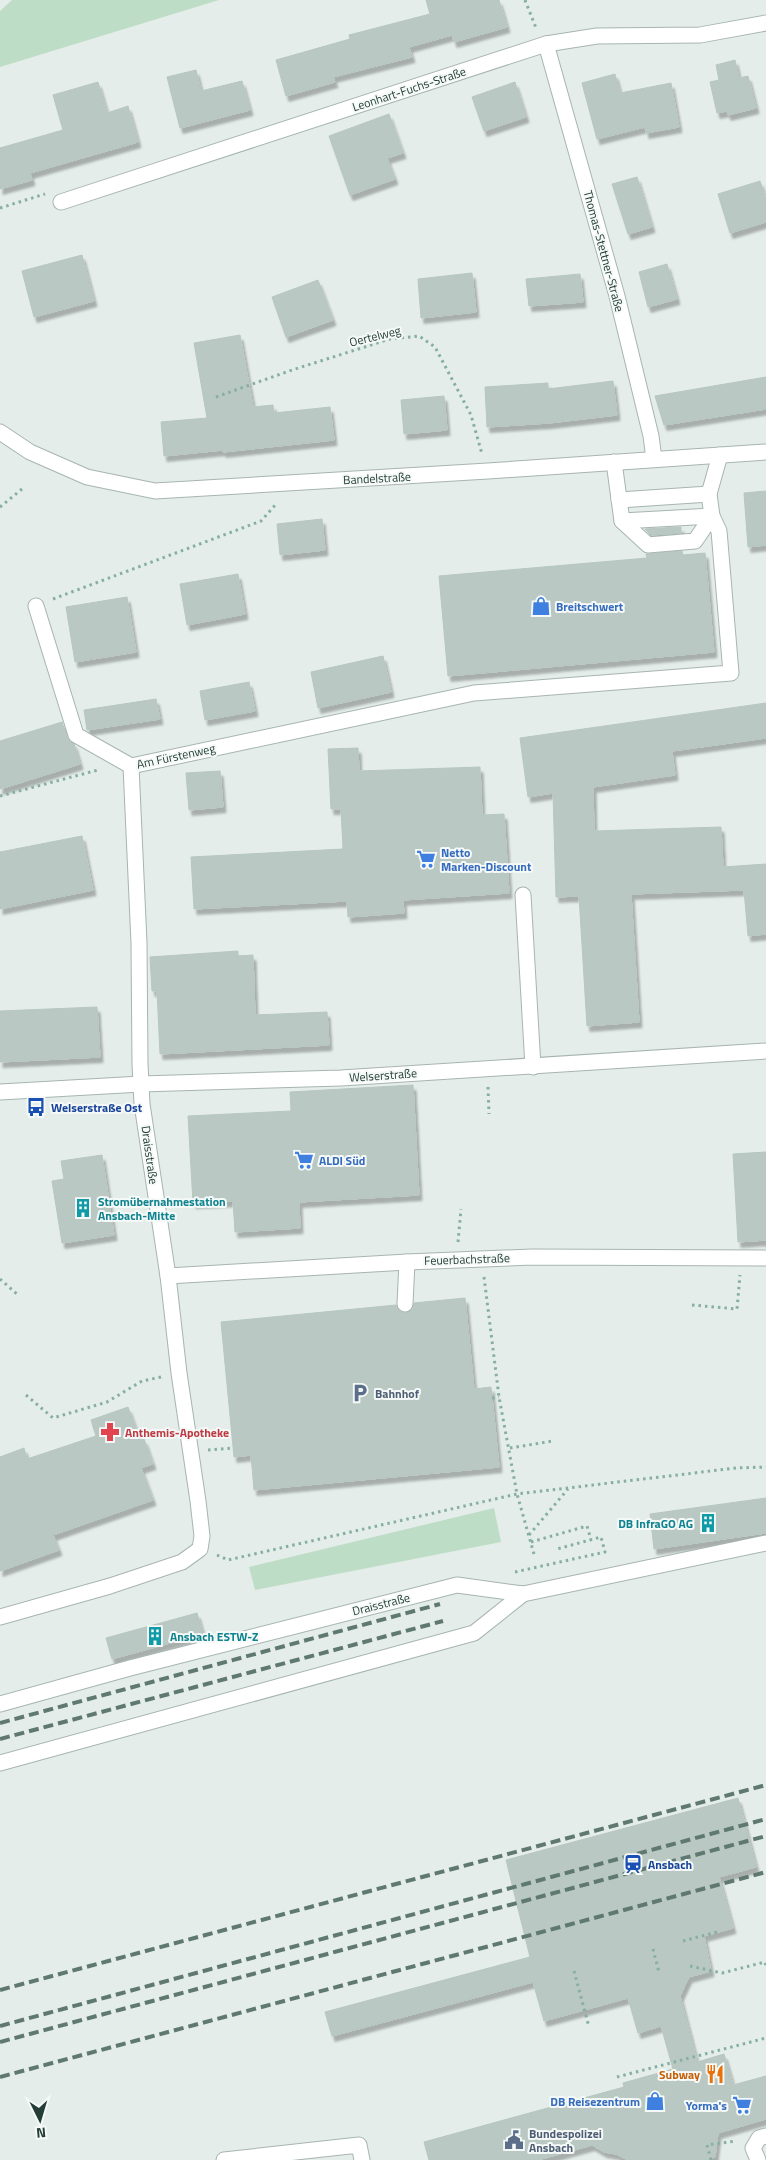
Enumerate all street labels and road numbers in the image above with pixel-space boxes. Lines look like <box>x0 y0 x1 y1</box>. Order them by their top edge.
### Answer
street label: Leonhart-Fuchs-Straße <box>350 62 468 116</box>
street label: Thomas-Stettner-Straße <box>579 188 629 314</box>
street label: Oertelweg <box>347 320 403 352</box>
street label: Bandelstraße <box>343 467 411 489</box>
street label: Am Fürstenweg <box>135 738 217 774</box>
street label: Welserstraße <box>348 1063 418 1087</box>
street label: Draisstraße <box>136 1124 164 1186</box>
street label: Feuerbachstraße <box>424 1248 510 1270</box>
street label: Draisstraße <box>350 1588 412 1620</box>

